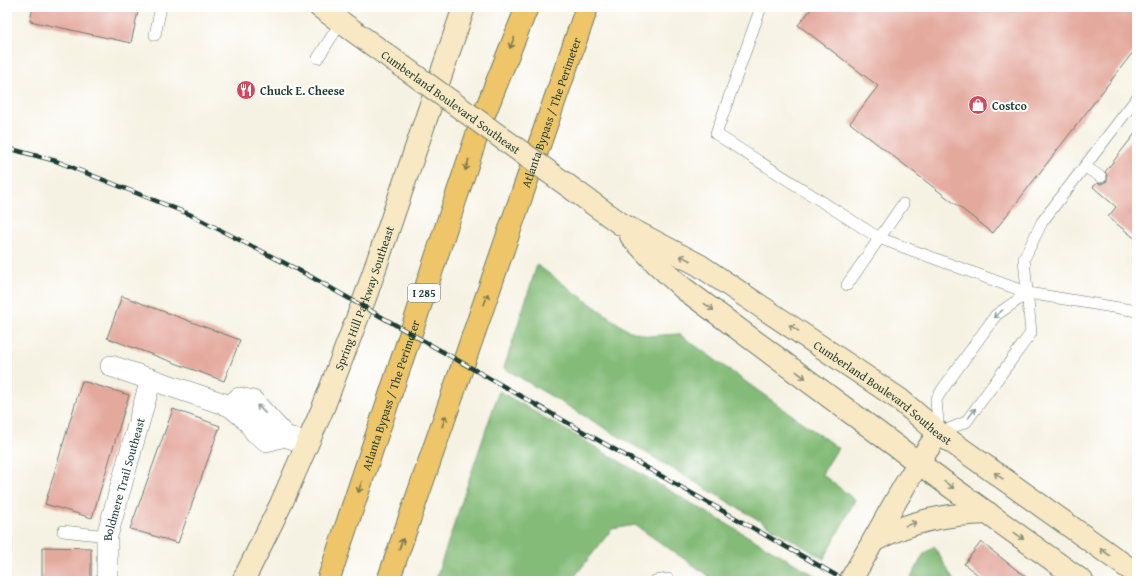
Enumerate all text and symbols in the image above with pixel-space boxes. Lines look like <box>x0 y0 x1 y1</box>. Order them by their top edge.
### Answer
street label: Atlanta Bypass / The Perimeter <box>517 35 584 190</box>
one-way arrow <box>508 37 516 49</box>
street label: Cumberland Boulevard Southeast <box>378 45 525 158</box>
restaurant icon: Chuck E. Cheese <box>235 79 257 101</box>
place label: Chuck E. Cheese <box>260 82 345 99</box>
shop icon: Costco <box>967 94 989 116</box>
place label: Costco <box>992 97 1027 114</box>
one-way arrow <box>463 158 470 171</box>
street label: Spring Hill Parkway Southeast <box>330 223 398 373</box>
one-way arrow <box>679 253 691 261</box>
road number: I 285 <box>408 284 440 302</box>
one-way arrow <box>483 293 491 305</box>
one-way arrow <box>703 303 714 311</box>
one-way arrow <box>993 310 1004 318</box>
street label: Atlanta Bypass / The Perimeter <box>357 317 423 473</box>
one-way arrow <box>789 324 800 332</box>
street label: Cumberland Boulevard Southeast <box>810 336 957 449</box>
one-way arrow <box>795 371 806 379</box>
one-way arrow <box>256 404 266 413</box>
one-way arrow <box>968 408 976 419</box>
street label: Boldmere Trail Southeast <box>99 415 149 541</box>
one-way arrow <box>440 416 448 428</box>
one-way arrow <box>994 472 1005 480</box>
one-way arrow <box>355 481 363 493</box>
one-way arrow <box>943 481 954 489</box>
one-way arrow <box>904 520 917 527</box>
one-way arrow <box>1013 532 1024 540</box>
one-way arrow <box>398 538 405 551</box>
one-way arrow <box>1099 548 1110 556</box>

